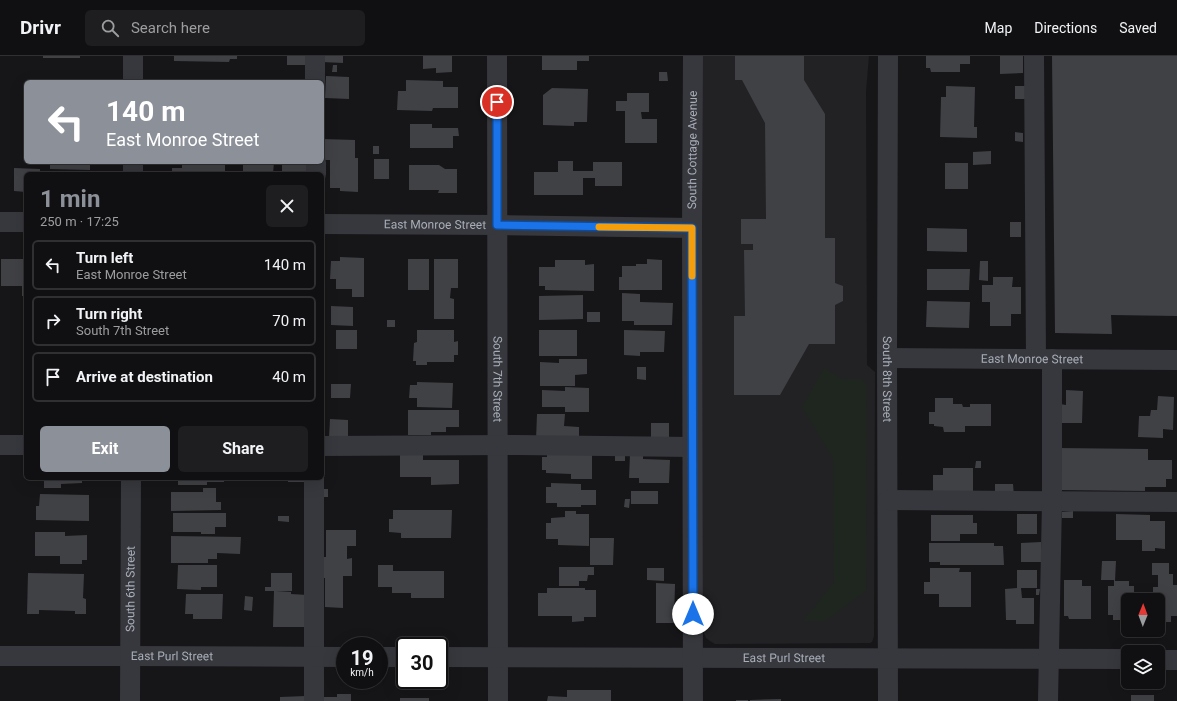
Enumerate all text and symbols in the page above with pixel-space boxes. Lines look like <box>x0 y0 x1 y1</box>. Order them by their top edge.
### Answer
search box <box>85 10 365 46</box>
text: Drivr <box>20 16 61 39</box>
icon: search <box>99 17 121 39</box>
text: Search here <box>131 19 210 37</box>
text: Map <box>985 20 1012 36</box>
text: Directions <box>1034 20 1097 36</box>
text: Saved <box>1119 20 1157 36</box>
pin <box>480 85 514 119</box>
icon: arrive <box>486 91 508 113</box>
street label: South Cottage Avenue <box>685 91 700 209</box>
text: 140 m <box>106 95 185 128</box>
icon: left <box>40 96 92 148</box>
text: East Monroe Street <box>106 129 259 150</box>
text: 1 min <box>40 185 100 213</box>
button: close <box>266 185 308 227</box>
text: 250 m · 17:25 <box>40 214 119 229</box>
street label: East Monroe Street <box>384 217 486 232</box>
text: Turn left <box>76 249 133 267</box>
icon: left <box>42 254 64 276</box>
text: 140 m <box>264 256 306 274</box>
text: East Monroe Street <box>76 267 187 282</box>
text: Turn right <box>76 305 142 323</box>
icon: right <box>42 310 64 332</box>
text: 70 m <box>272 312 306 330</box>
text: South 7th Street <box>76 323 169 338</box>
street label: South 7th Street <box>490 336 505 422</box>
street label: South 8th Street <box>880 336 894 422</box>
street label: East Monroe Street <box>981 352 1083 366</box>
icon: arrive <box>42 366 64 388</box>
text: Arrive at destination <box>76 368 213 386</box>
text: 40 m <box>272 368 306 386</box>
button: Exit <box>40 426 170 472</box>
button: Share <box>178 426 308 472</box>
street label: South 6th Street <box>123 546 138 632</box>
position arrow <box>672 593 714 635</box>
north arrow <box>1121 593 1165 637</box>
map controls <box>1121 593 1165 689</box>
speed limit sign: 30 <box>396 637 448 689</box>
button: layers <box>1121 645 1165 689</box>
text: 19 <box>351 646 373 670</box>
street label: East Purl Street <box>131 649 213 663</box>
street label: East Purl Street <box>743 651 825 665</box>
text: km/h <box>350 667 374 678</box>

